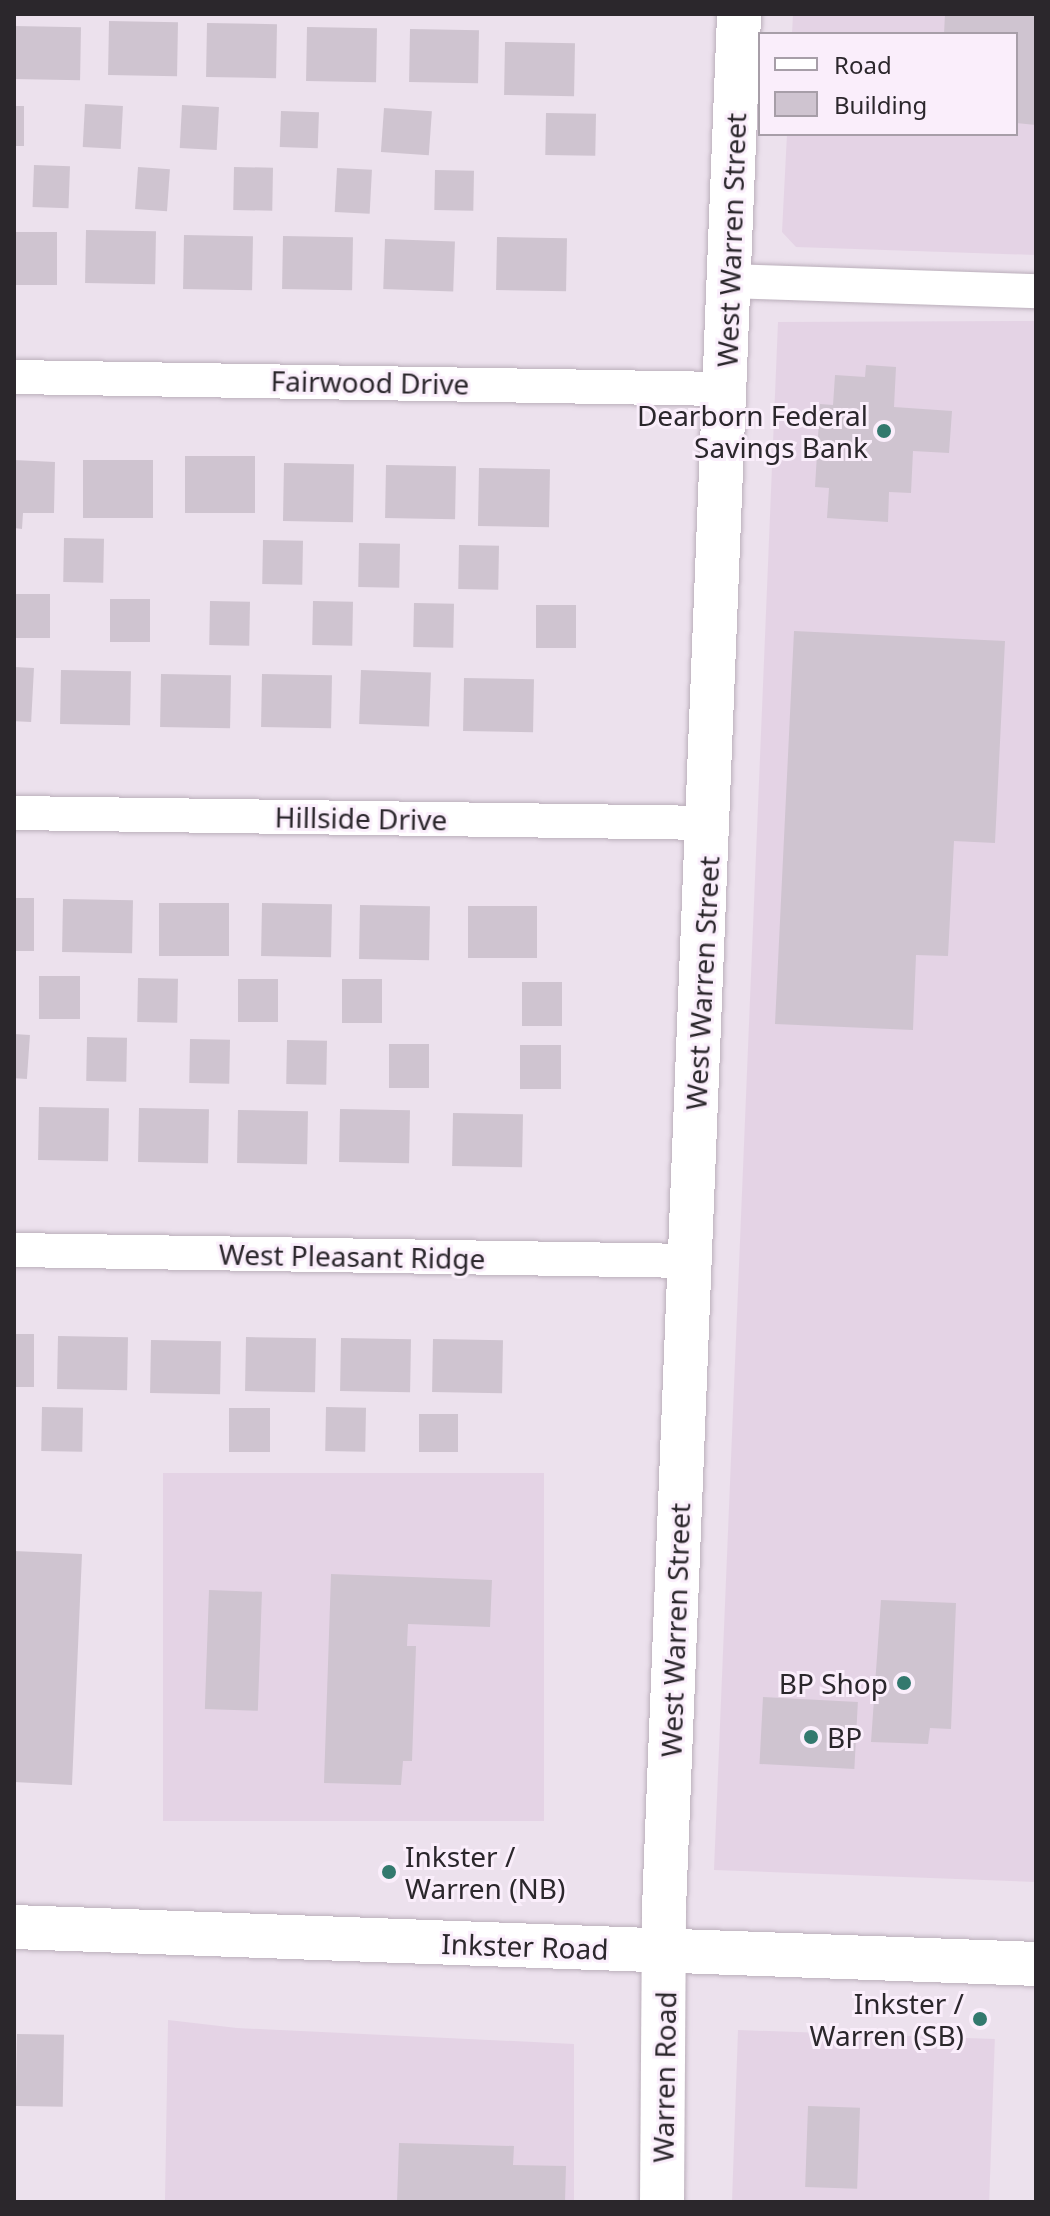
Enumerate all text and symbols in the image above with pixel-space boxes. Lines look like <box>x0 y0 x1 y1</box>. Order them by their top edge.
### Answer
legend <box>758 32 1018 136</box>
text: Road <box>834 48 892 81</box>
text: Building <box>834 88 927 121</box>
street label: West Warren Street <box>710 112 752 368</box>
street label: Fairwood Drive <box>270 363 470 401</box>
place label: Dearborn Federal Savings Bank <box>637 398 868 464</box>
marker: Dearborn Federal Savings Bank <box>875 422 893 440</box>
street label: Hillside Drive <box>274 800 448 836</box>
street label: West Warren Street <box>679 855 725 1111</box>
street label: West Pleasant Ridge <box>219 1237 485 1275</box>
street label: West Warren Street <box>654 1502 696 1758</box>
place label: BP Shop <box>779 1666 888 1700</box>
marker: BP Shop <box>895 1674 913 1692</box>
place label: BP <box>827 1720 862 1754</box>
marker: BP <box>802 1728 820 1746</box>
place label: Inkster / Warren (NB) <box>405 1839 565 1905</box>
marker: Inkster / Warren (NB) <box>380 1863 398 1881</box>
street label: Inkster Road <box>441 1926 609 1966</box>
place label: Inkster / Warren (SB) <box>809 1986 964 2052</box>
street label: Warren Road <box>646 1991 682 2163</box>
marker: Inkster / Warren (SB) <box>971 2010 989 2028</box>

